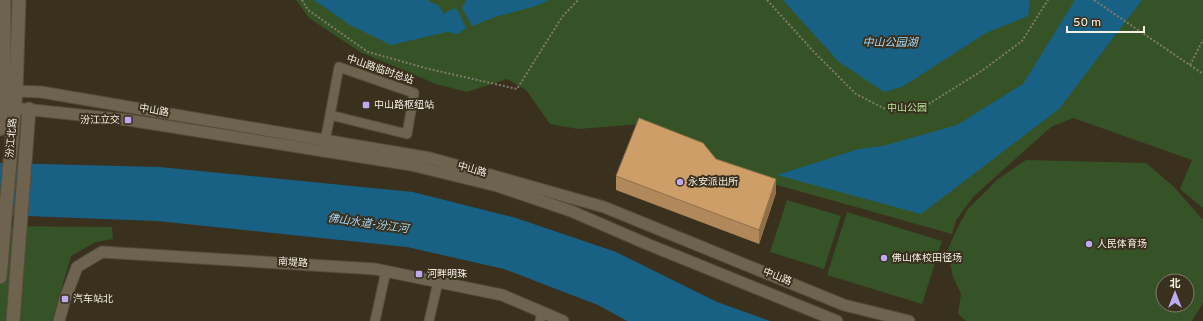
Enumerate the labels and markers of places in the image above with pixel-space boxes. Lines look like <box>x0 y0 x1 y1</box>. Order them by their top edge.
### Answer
place label: 中山路枢纽站 <box>374 99 434 112</box>
marker: 中山路枢纽站 <box>361 100 371 110</box>
place label: 汾江立交 <box>80 114 120 127</box>
marker: 汾江立交 <box>123 115 133 125</box>
place label: 永安派出所 <box>688 176 738 189</box>
marker: 永安派出所 <box>675 177 685 187</box>
place label: 人民体育场 <box>1097 238 1147 251</box>
marker: 人民体育场 <box>1084 239 1094 249</box>
place label: 佛山体校田径场 <box>891 252 962 265</box>
marker: 佛山体校田径场 <box>879 253 889 263</box>
place label: 河畔明珠 <box>427 268 467 281</box>
marker: 河畔明珠 <box>414 269 424 279</box>
place label: 汽车站北 <box>73 293 113 306</box>
marker: 汽车站北 <box>60 294 70 304</box>

